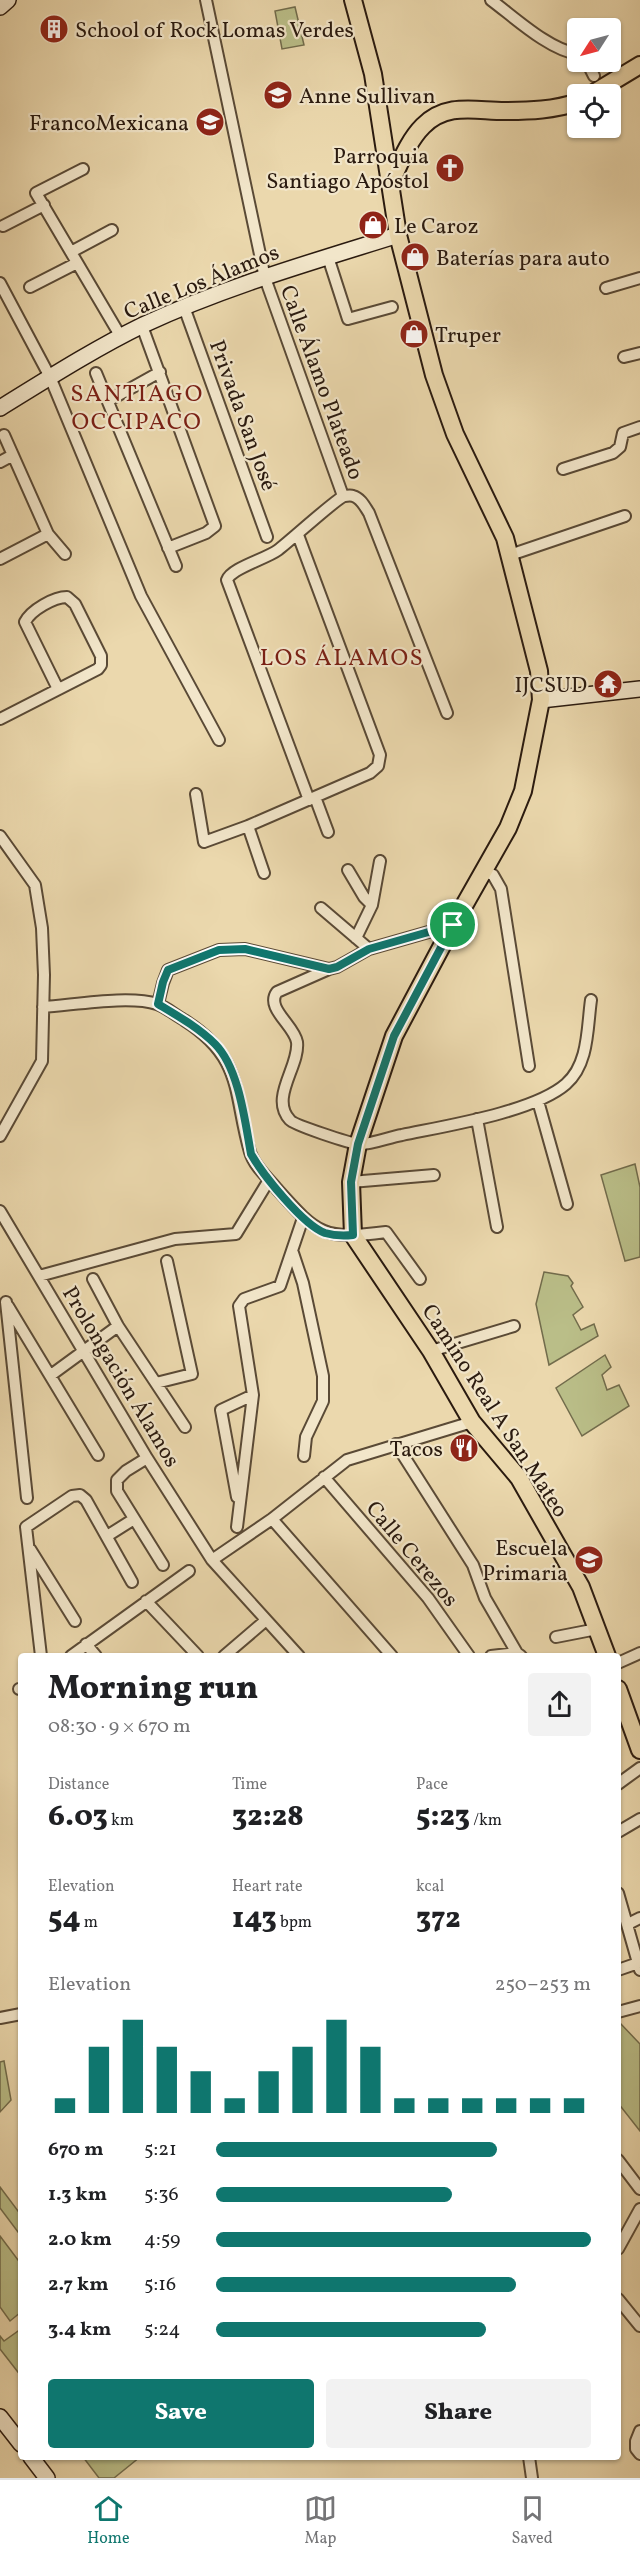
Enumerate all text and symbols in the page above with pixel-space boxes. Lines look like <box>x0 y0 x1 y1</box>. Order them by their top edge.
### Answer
building icon: School of Rock Lomas Verdes <box>38 13 70 45</box>
place label: School of Rock Lomas Verdes <box>75 16 354 47</box>
north arrow <box>567 18 621 72</box>
map controls <box>567 18 621 138</box>
school or university icon: Anne Sullivan <box>262 79 294 111</box>
place label: Anne Sullivan <box>299 82 436 113</box>
button: locate <box>567 84 621 138</box>
school or university icon: FrancoMexicana <box>194 106 226 138</box>
place label: FrancoMexicana <box>29 109 189 140</box>
place label: Parroquia Santiago Apóstol <box>266 142 429 198</box>
church icon: Parroquia Santiago Apóstol <box>434 152 466 184</box>
shop icon: Le Caroz <box>357 209 389 241</box>
place label: Le Caroz <box>394 212 478 243</box>
street label: Calle Los Álamos <box>120 238 284 329</box>
shop icon: Baterías para auto <box>399 241 431 273</box>
place label: Baterías para auto <box>436 244 610 275</box>
street label: Calle Álamo Plateado <box>271 281 370 484</box>
shop icon: Truper <box>398 318 430 350</box>
place label: Truper <box>435 321 501 352</box>
street label: Privada San José <box>200 336 283 496</box>
district label: SANTIAGO OCCIPACO <box>70 378 204 440</box>
district label: LOS ÁLAMOS <box>260 642 424 676</box>
temple icon: IJCSUD <box>592 668 624 700</box>
place label: IJCSUD <box>515 671 587 702</box>
pin <box>427 899 478 950</box>
icon: arrive <box>436 908 469 941</box>
street label: Prolongación Álamos <box>53 1281 186 1474</box>
street label: Camino Real A San Mateo <box>413 1299 575 1524</box>
restaurant icon: Tacos <box>448 1432 480 1464</box>
place label: Tacos <box>390 1435 443 1466</box>
street label: Calle Cerezos <box>357 1495 465 1614</box>
place label: Escuela Primaria <box>482 1534 568 1590</box>
school or university icon: Escuela Primaria <box>573 1544 605 1576</box>
text: Morning run <box>48 1667 258 1713</box>
button: share <box>528 1673 591 1736</box>
text: 08:30 · 9 × 670 m <box>48 1713 191 1741</box>
text: Distance <box>48 1774 109 1796</box>
text: Time <box>232 1774 267 1796</box>
text: Pace <box>416 1774 448 1796</box>
text: 6.03 <box>48 1796 108 1838</box>
text: 32:28 <box>232 1796 304 1838</box>
text: 5:23 <box>416 1796 470 1838</box>
text: km <box>108 1810 134 1832</box>
text: /km <box>470 1810 502 1832</box>
text: Elevation <box>48 1876 115 1898</box>
text: Heart rate <box>232 1876 303 1898</box>
text: kcal <box>416 1876 444 1898</box>
text: 54 <box>48 1898 81 1940</box>
text: 143 <box>232 1898 277 1940</box>
text: 372 <box>416 1898 461 1940</box>
text: m <box>81 1912 98 1934</box>
text: bpm <box>277 1912 312 1934</box>
text: Elevation <box>48 1971 131 1999</box>
text: 250–253 m <box>495 1971 591 1999</box>
text: 670 m <box>48 2136 104 2164</box>
text: 5:21 <box>144 2136 177 2164</box>
text: 1.3 km <box>48 2181 107 2209</box>
text: 5:36 <box>144 2181 179 2209</box>
text: 2.0 km <box>48 2226 112 2254</box>
text: 4:59 <box>144 2226 180 2254</box>
text: 2.7 km <box>48 2271 109 2299</box>
text: 5:16 <box>144 2271 176 2299</box>
text: 3.4 km <box>48 2316 111 2344</box>
text: 5:24 <box>144 2316 180 2344</box>
button: Save <box>48 2379 314 2448</box>
button: Share <box>326 2379 591 2448</box>
tab: Home <box>87 2492 130 2550</box>
tab: Map <box>304 2492 337 2550</box>
tab: Saved <box>512 2492 553 2550</box>

